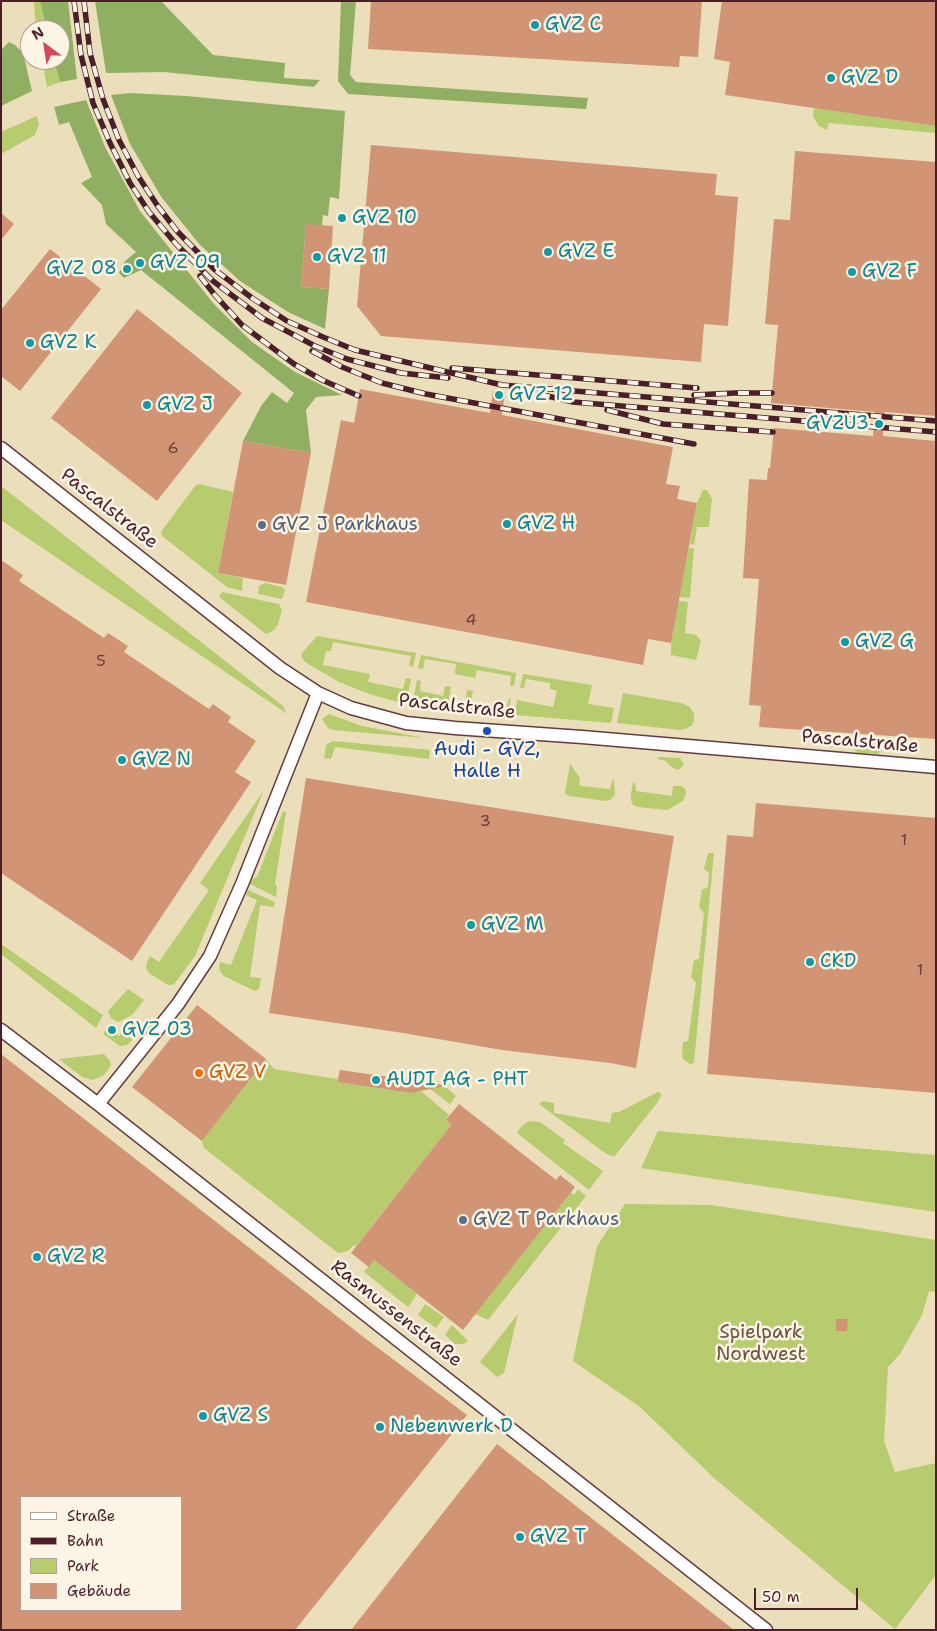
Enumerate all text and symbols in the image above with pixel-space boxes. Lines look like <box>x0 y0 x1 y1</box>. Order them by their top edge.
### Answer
place label: GVZ C <box>545 14 601 36</box>
marker: GVZ C <box>529 19 541 31</box>
north arrow <box>20 20 70 70</box>
text: N <box>28 22 47 44</box>
place label: GVZ D <box>841 67 898 89</box>
marker: GVZ D <box>825 72 837 84</box>
place label: GVZ 10 <box>352 207 417 229</box>
marker: GVZ 10 <box>336 212 348 224</box>
place label: GVZ E <box>558 241 614 263</box>
place label: GVZ 11 <box>327 246 387 268</box>
marker: GVZ E <box>542 246 554 258</box>
marker: GVZ 11 <box>311 251 323 263</box>
place label: GVZ 09 <box>150 252 220 274</box>
marker: GVZ 09 <box>134 257 146 269</box>
place label: GVZ 08 <box>46 258 117 280</box>
place label: GVZ F <box>862 261 917 283</box>
marker: GVZ 08 <box>121 263 133 275</box>
marker: GVZ F <box>846 266 858 278</box>
place label: GVZ K <box>40 332 97 354</box>
marker: GVZ K <box>24 337 36 349</box>
place label: GVZ 12 <box>509 384 574 406</box>
marker: GVZ 12 <box>493 389 505 401</box>
place label: GVZ J <box>157 394 213 416</box>
marker: GVZ J <box>141 399 153 411</box>
place label: GVZU3 <box>806 413 869 435</box>
marker: GVZU3 <box>873 418 885 430</box>
house number: 6 <box>167 439 179 459</box>
street label: Pascalstraße <box>56 464 162 554</box>
place label: GVZ H <box>517 513 575 535</box>
place label: GVZ J Parkhaus <box>272 514 418 536</box>
marker: GVZ H <box>501 518 513 530</box>
marker: GVZ J Parkhaus <box>256 519 268 531</box>
house number: 4 <box>465 611 477 631</box>
place label: GVZ G <box>855 631 914 653</box>
marker: GVZ G <box>839 636 851 648</box>
house number: 5 <box>96 652 106 672</box>
street label: Pascalstraße <box>397 690 517 724</box>
marker: Audi - GVZ, Halle H <box>481 725 493 737</box>
street label: Pascalstraße <box>800 726 920 758</box>
place label: Audi - GVZ, Halle H <box>434 739 540 783</box>
place label: GVZ N <box>132 749 191 771</box>
marker: GVZ N <box>116 754 128 766</box>
house number: 3 <box>479 812 491 832</box>
house number: 1 <box>901 831 907 851</box>
place label: GVZ M <box>481 914 544 936</box>
marker: GVZ M <box>465 919 477 931</box>
place label: CKD <box>820 951 856 973</box>
marker: CKD <box>804 956 816 968</box>
house number: 1 <box>917 961 923 981</box>
place label: GVZ 03 <box>122 1019 192 1041</box>
marker: GVZ 03 <box>106 1024 118 1036</box>
place label: GVZ V <box>209 1062 266 1084</box>
marker: GVZ V <box>193 1067 205 1079</box>
place label: AUDI AG - PHT <box>386 1069 528 1091</box>
marker: AUDI AG - PHT <box>370 1074 382 1086</box>
place label: GVZ T Parkhaus <box>473 1209 619 1231</box>
marker: GVZ T Parkhaus <box>457 1214 469 1226</box>
place label: GVZ R <box>47 1246 104 1268</box>
marker: GVZ R <box>31 1251 43 1263</box>
street label: Rasmussenstraße <box>326 1256 466 1372</box>
park label: Spielpark Nordwest <box>716 1322 806 1366</box>
place label: GVZ S <box>213 1405 268 1427</box>
marker: GVZ S <box>197 1410 209 1422</box>
place label: Nebenwerk D <box>390 1416 513 1438</box>
marker: Nebenwerk D <box>374 1421 386 1433</box>
legend <box>20 1496 182 1611</box>
text: Straße <box>67 1506 115 1526</box>
place label: GVZ T <box>530 1526 586 1548</box>
text: Bahn <box>67 1531 103 1551</box>
marker: GVZ T <box>514 1531 526 1543</box>
text: Park <box>67 1556 99 1576</box>
scale bar <box>757 1578 861 1610</box>
text: Gebäude <box>67 1581 131 1601</box>
text: 50 m <box>762 1587 800 1607</box>

